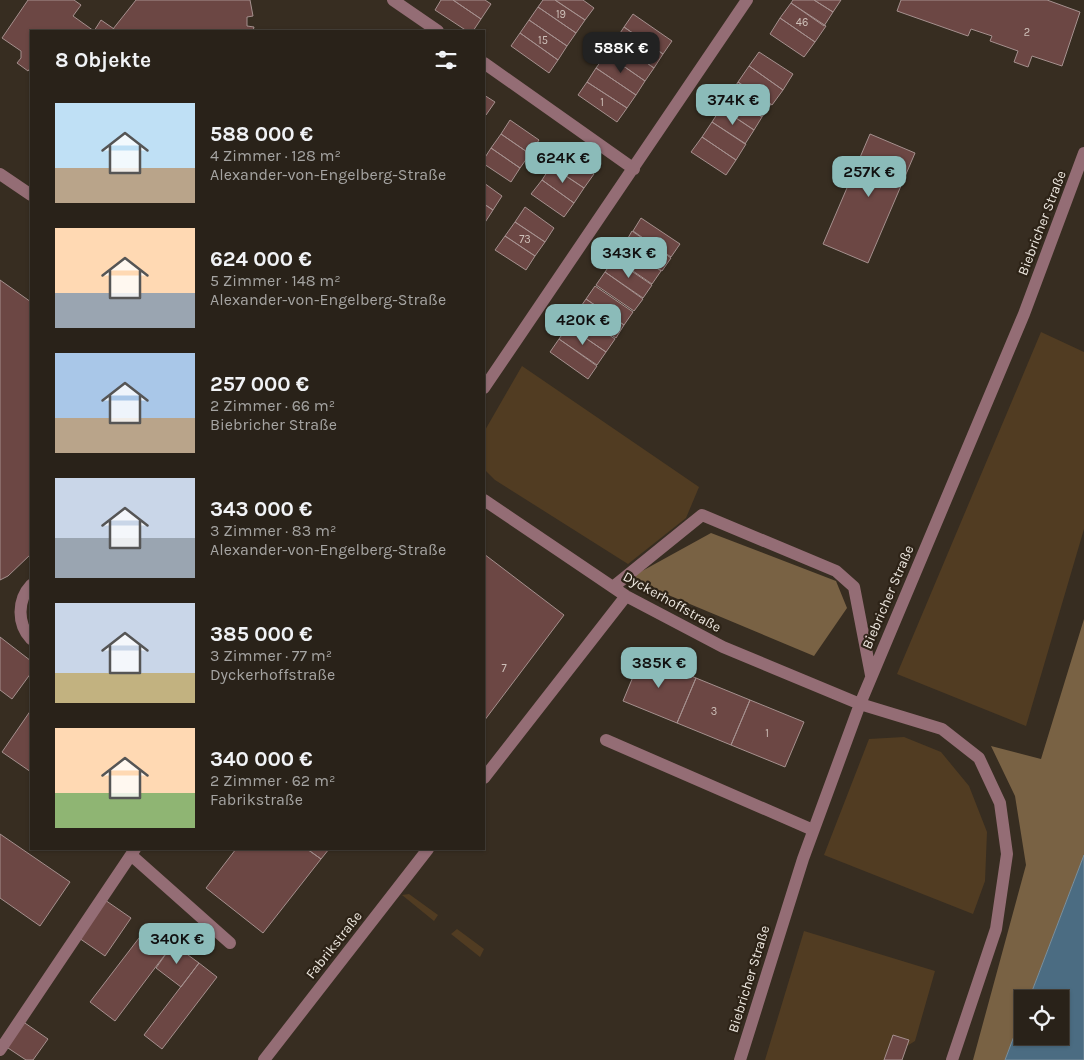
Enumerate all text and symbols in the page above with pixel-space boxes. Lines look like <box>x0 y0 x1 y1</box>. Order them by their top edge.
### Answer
house number: 19 <box>556 8 566 21</box>
house number: 46 <box>796 16 808 29</box>
house number: 2 <box>1024 26 1030 39</box>
pin: 588K € <box>580 32 662 74</box>
house number: 15 <box>538 34 548 47</box>
text: 588K € <box>594 38 648 57</box>
icon: filters <box>432 46 460 74</box>
text: 8 Objekte <box>55 48 151 72</box>
pin: 374K € <box>692 84 774 126</box>
text: 374K € <box>707 90 759 109</box>
house number: 1 <box>600 96 604 109</box>
text: 588 000 € <box>210 122 313 146</box>
icon: home <box>95 123 155 183</box>
pin: 624K € <box>522 142 604 184</box>
text: 4 Zimmer · 128 m² <box>210 146 341 165</box>
text: 624K € <box>536 148 590 167</box>
pin: 257K € <box>828 156 910 198</box>
text: 257K € <box>843 162 895 181</box>
text: Alexander-von-Engelberg-Straße <box>210 165 446 184</box>
street label: Biebricher Straße <box>1014 168 1070 278</box>
house number: 73 <box>519 233 531 246</box>
pin: 343K € <box>588 236 670 279</box>
text: 343K € <box>602 243 656 262</box>
text: 624 000 € <box>210 247 312 271</box>
icon: home <box>95 248 155 308</box>
text: 5 Zimmer · 148 m² <box>210 271 341 290</box>
text: Alexander-von-Engelberg-Straße <box>210 290 446 309</box>
pin: 420K € <box>542 304 624 346</box>
text: 420K € <box>556 310 610 329</box>
text: 257 000 € <box>210 372 309 396</box>
icon: home <box>95 373 155 433</box>
text: 2 Zimmer · 66 m² <box>210 396 335 415</box>
text: Biebricher Straße <box>210 415 337 434</box>
text: 343 000 € <box>210 497 312 521</box>
icon: home <box>95 498 155 558</box>
text: 3 Zimmer · 83 m² <box>210 521 336 540</box>
text: Alexander-von-Engelberg-Straße <box>210 540 446 559</box>
street label: Biebricher Straße <box>858 543 918 651</box>
street label: Dyckerhoffstraße <box>620 568 724 636</box>
text: 385 000 € <box>210 622 313 646</box>
icon: home <box>95 623 155 683</box>
text: 3 Zimmer · 77 m² <box>210 646 332 665</box>
pin: 385K € <box>618 646 700 689</box>
text: 385K € <box>632 653 686 672</box>
house number: 7 <box>501 662 507 675</box>
text: Dyckerhoffstraße <box>210 665 335 684</box>
house number: 3 <box>711 705 717 718</box>
house number: 1 <box>765 727 769 740</box>
text: 340 000 € <box>210 747 313 771</box>
icon: home <box>95 748 155 808</box>
text: 2 Zimmer · 62 m² <box>210 771 335 790</box>
text: Fabrikstraße <box>210 790 303 809</box>
street label: Fabrikstraße <box>302 908 366 982</box>
pin: 340K € <box>136 922 218 965</box>
street label: Biebricher Straße <box>725 923 773 1035</box>
text: 340K € <box>150 929 204 948</box>
map controls <box>1014 990 1069 1045</box>
button: locate <box>1014 990 1069 1045</box>

